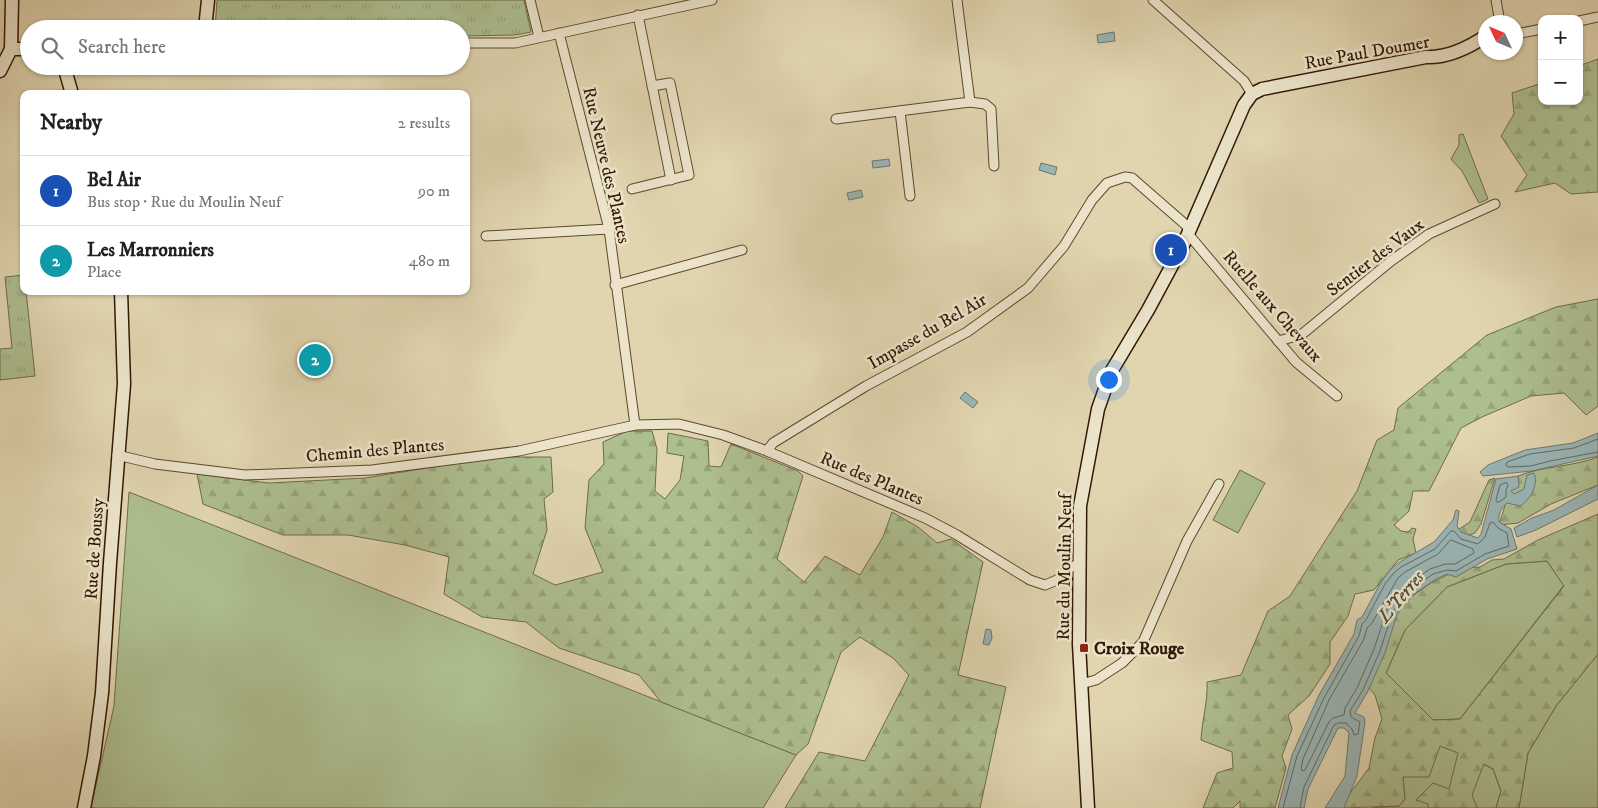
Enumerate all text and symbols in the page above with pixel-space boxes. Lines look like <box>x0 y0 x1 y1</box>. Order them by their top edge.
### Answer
north arrow <box>1478 15 1523 60</box>
map controls <box>1538 15 1583 105</box>
button: + <box>1538 15 1583 60</box>
search box <box>20 20 470 75</box>
street label: Rue Paul Doumer <box>1303 31 1432 75</box>
icon: search <box>38 34 66 62</box>
text: Search here <box>78 36 166 59</box>
button: − <box>1538 60 1583 105</box>
street label: Rue Neuve des Plantes <box>577 85 635 246</box>
text: Nearby <box>40 110 102 136</box>
text: 2 results <box>398 113 450 133</box>
text: Bel Air <box>87 169 141 192</box>
text: 1 <box>53 181 59 201</box>
text: 90 m <box>418 181 450 201</box>
text: Bus stop · Rue du Moulin Neuf <box>87 192 281 212</box>
street label: Sentier des Vaux <box>1323 214 1429 302</box>
pin: 1 <box>1155 231 1187 269</box>
text: Les Marronniers <box>87 239 214 262</box>
street label: Ruelle aux Chevaux <box>1218 246 1327 367</box>
text: 2 <box>52 251 60 271</box>
text: 480 m <box>409 251 450 271</box>
text: Place <box>87 262 121 282</box>
street label: Impasse du Bel Air <box>864 289 991 375</box>
pin: 2 <box>299 341 331 379</box>
your location <box>1096 367 1122 393</box>
street label: Chemin des Plantes <box>305 434 445 468</box>
street label: Rue des Plantes <box>817 447 927 511</box>
street label: Rue du Moulin Neuf <box>1053 490 1077 641</box>
street label: Rue de Boussy <box>80 497 110 601</box>
water label: L'Yerres <box>1372 565 1430 628</box>
place label: Croix Rouge <box>1094 638 1185 660</box>
marker: Croix Rouge <box>1078 642 1090 654</box>

